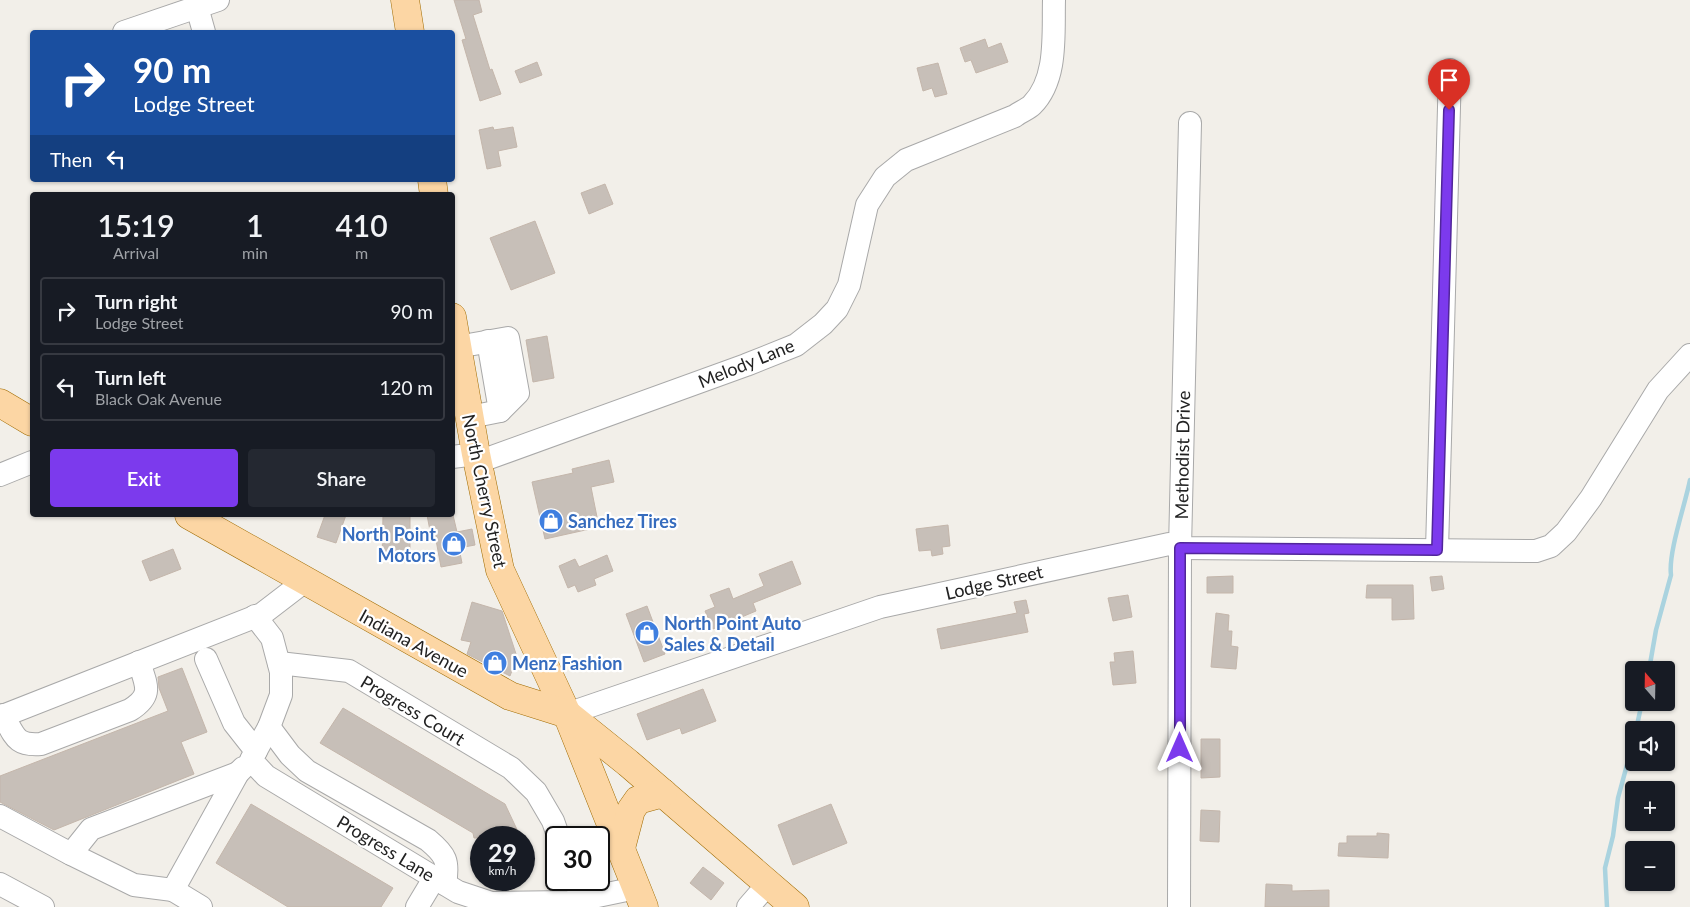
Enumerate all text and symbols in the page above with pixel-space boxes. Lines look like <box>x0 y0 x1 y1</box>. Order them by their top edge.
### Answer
text: 90 m <box>133 48 211 90</box>
icon: right <box>50 50 115 115</box>
pin <box>1428 59 1470 110</box>
icon: arrive <box>1435 66 1463 94</box>
text: Lodge Street <box>133 90 255 117</box>
icon: left <box>102 145 130 173</box>
text: Then <box>50 148 92 171</box>
text: 15:19 <box>97 207 175 243</box>
text: 1 <box>246 207 264 243</box>
text: 410 <box>335 207 388 243</box>
text: Arrival <box>113 243 159 262</box>
text: min <box>242 243 268 262</box>
text: m <box>355 243 368 262</box>
text: Turn right <box>95 290 177 313</box>
icon: right <box>52 297 80 325</box>
text: 90 m <box>390 300 433 323</box>
text: Lodge Street <box>95 313 184 332</box>
street label: Melody Lane <box>695 334 797 392</box>
text: Turn left <box>95 366 166 389</box>
icon: left <box>52 373 80 401</box>
text: 120 m <box>379 376 433 399</box>
text: Black Oak Avenue <box>95 389 222 408</box>
street label: Methodist Drive <box>1170 390 1194 520</box>
street label: North Cherry Street <box>458 412 512 571</box>
button: Exit <box>50 449 238 507</box>
button: Share <box>248 449 435 507</box>
shop icon: Sanchez Tires <box>538 508 564 534</box>
place label: Sanchez Tires <box>568 510 677 532</box>
place label: North Point Motors <box>342 523 436 566</box>
shop icon: North Point Motors <box>441 531 467 557</box>
street label: Lodge Street <box>943 560 1046 604</box>
street label: Indiana Avenue <box>356 604 472 682</box>
place label: North Point Auto Sales & Detail <box>664 612 801 655</box>
shop icon: North Point Auto Sales & Detail <box>634 620 660 646</box>
shop icon: Menz Fashion <box>482 650 508 676</box>
place label: Menz Fashion <box>512 652 622 674</box>
north arrow <box>1625 661 1675 711</box>
map controls <box>1625 661 1675 891</box>
street label: Progress Court <box>357 670 469 750</box>
position arrow <box>1153 721 1205 773</box>
button: sound <box>1625 721 1675 771</box>
button: + <box>1625 781 1675 831</box>
street label: Progress Lane <box>333 810 439 886</box>
speed limit sign: 30 <box>545 826 610 891</box>
text: 29 <box>488 837 517 867</box>
button: − <box>1625 841 1675 891</box>
text: km/h <box>488 863 517 878</box>

